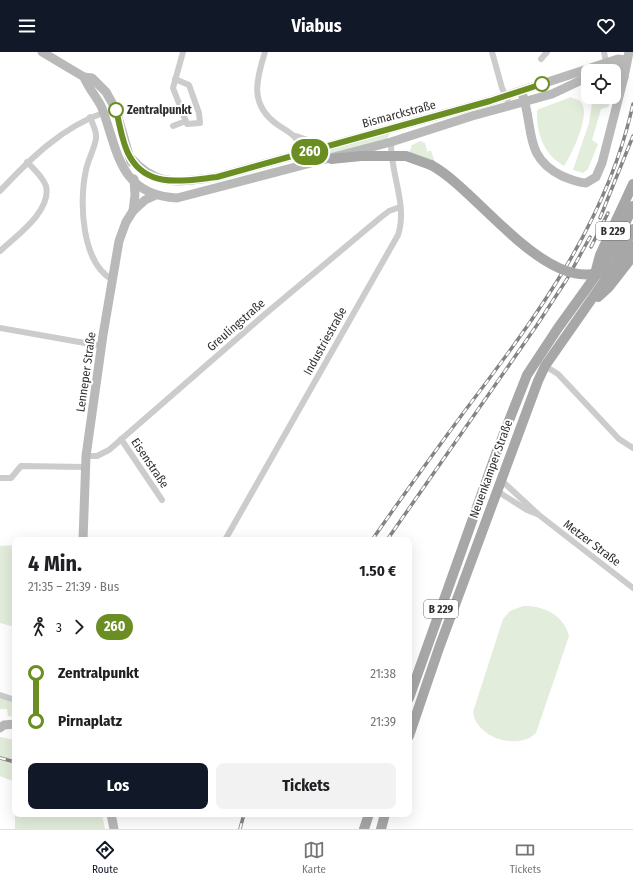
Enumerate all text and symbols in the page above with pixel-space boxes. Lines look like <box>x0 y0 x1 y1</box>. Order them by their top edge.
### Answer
icon: menu <box>16 15 38 37</box>
text: Viabus <box>291 15 342 37</box>
icon: heart <box>595 15 617 37</box>
map controls <box>581 64 621 104</box>
button: locate <box>581 64 621 104</box>
unlabelled marker <box>534 76 550 92</box>
street label: Bismarckstraße <box>361 97 437 131</box>
marker: Zentralpunkt <box>108 102 124 118</box>
place label: Zentralpunkt <box>127 103 193 117</box>
line badge: 260 <box>287 139 333 165</box>
text: 260 <box>299 143 321 160</box>
road number: B 229 <box>596 222 630 240</box>
street label: Greulingstraße <box>204 296 268 354</box>
street label: Industriestraße <box>301 305 349 377</box>
street label: Lenneper Straße <box>73 331 99 413</box>
street label: Neuenkamper Straße <box>467 418 515 520</box>
street label: Eisenstraße <box>128 435 172 491</box>
street label: Metzer Straße <box>561 517 623 569</box>
text: 4 Min. <box>28 550 82 577</box>
text: 1.50 € <box>359 562 396 580</box>
text: 21:35 – 21:39 · Bus <box>28 579 119 594</box>
road number: B 229 <box>424 600 458 618</box>
icon: walk <box>28 616 50 638</box>
icon: forward <box>68 616 90 638</box>
text: 260 <box>104 618 125 635</box>
text: 3 <box>56 620 62 635</box>
text: Zentralpunkt <box>58 664 139 682</box>
text: 21:38 <box>370 666 396 681</box>
text: Pirnaplatz <box>58 712 122 730</box>
text: 21:39 <box>371 714 396 729</box>
button: Los <box>28 763 208 809</box>
button: Tickets <box>216 763 396 809</box>
tab: Route <box>92 839 118 876</box>
tab: Karte <box>302 839 326 876</box>
tab: Tickets <box>510 839 541 876</box>

